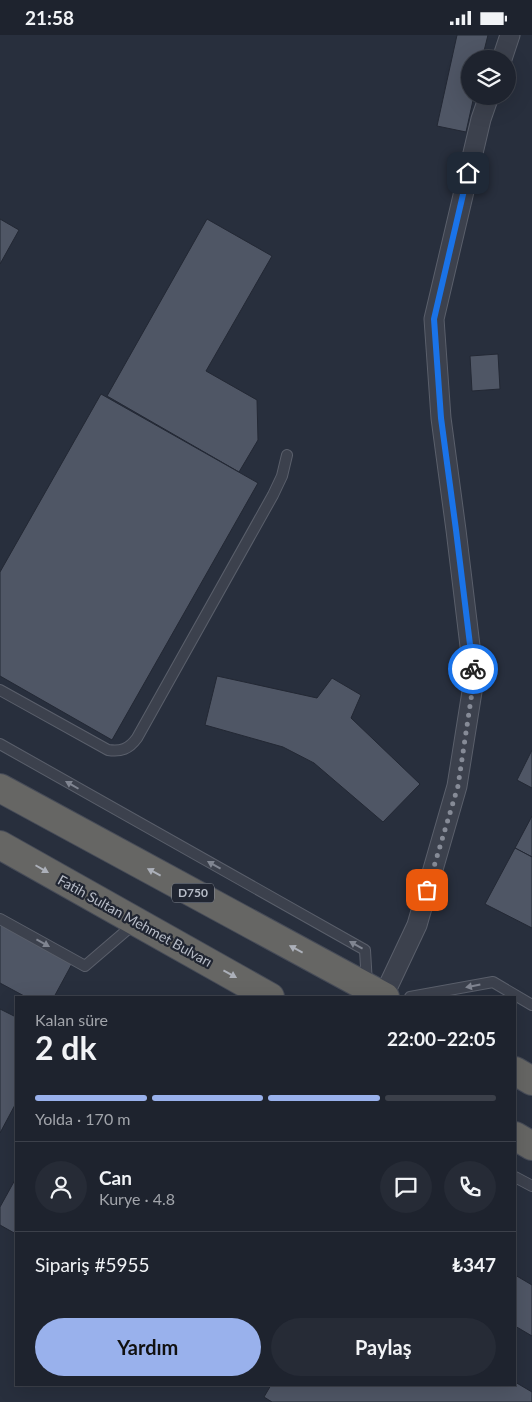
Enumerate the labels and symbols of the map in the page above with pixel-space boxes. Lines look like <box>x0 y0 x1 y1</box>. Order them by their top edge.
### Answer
pin <box>447 152 489 194</box>
courier <box>448 644 498 694</box>
one-way arrow <box>66 781 79 790</box>
one-way arrow <box>207 861 221 869</box>
one-way arrow <box>36 864 49 873</box>
one-way arrow <box>147 867 160 876</box>
pin <box>406 869 448 911</box>
street label: Fatih Sultan Mehmet Bulvarı <box>55 871 215 970</box>
road number: D750 <box>172 883 214 903</box>
one-way arrow <box>36 938 50 947</box>
one-way arrow <box>349 940 362 949</box>
one-way arrow <box>289 945 304 953</box>
one-way arrow <box>223 970 236 979</box>
one-way arrow <box>464 982 480 990</box>

